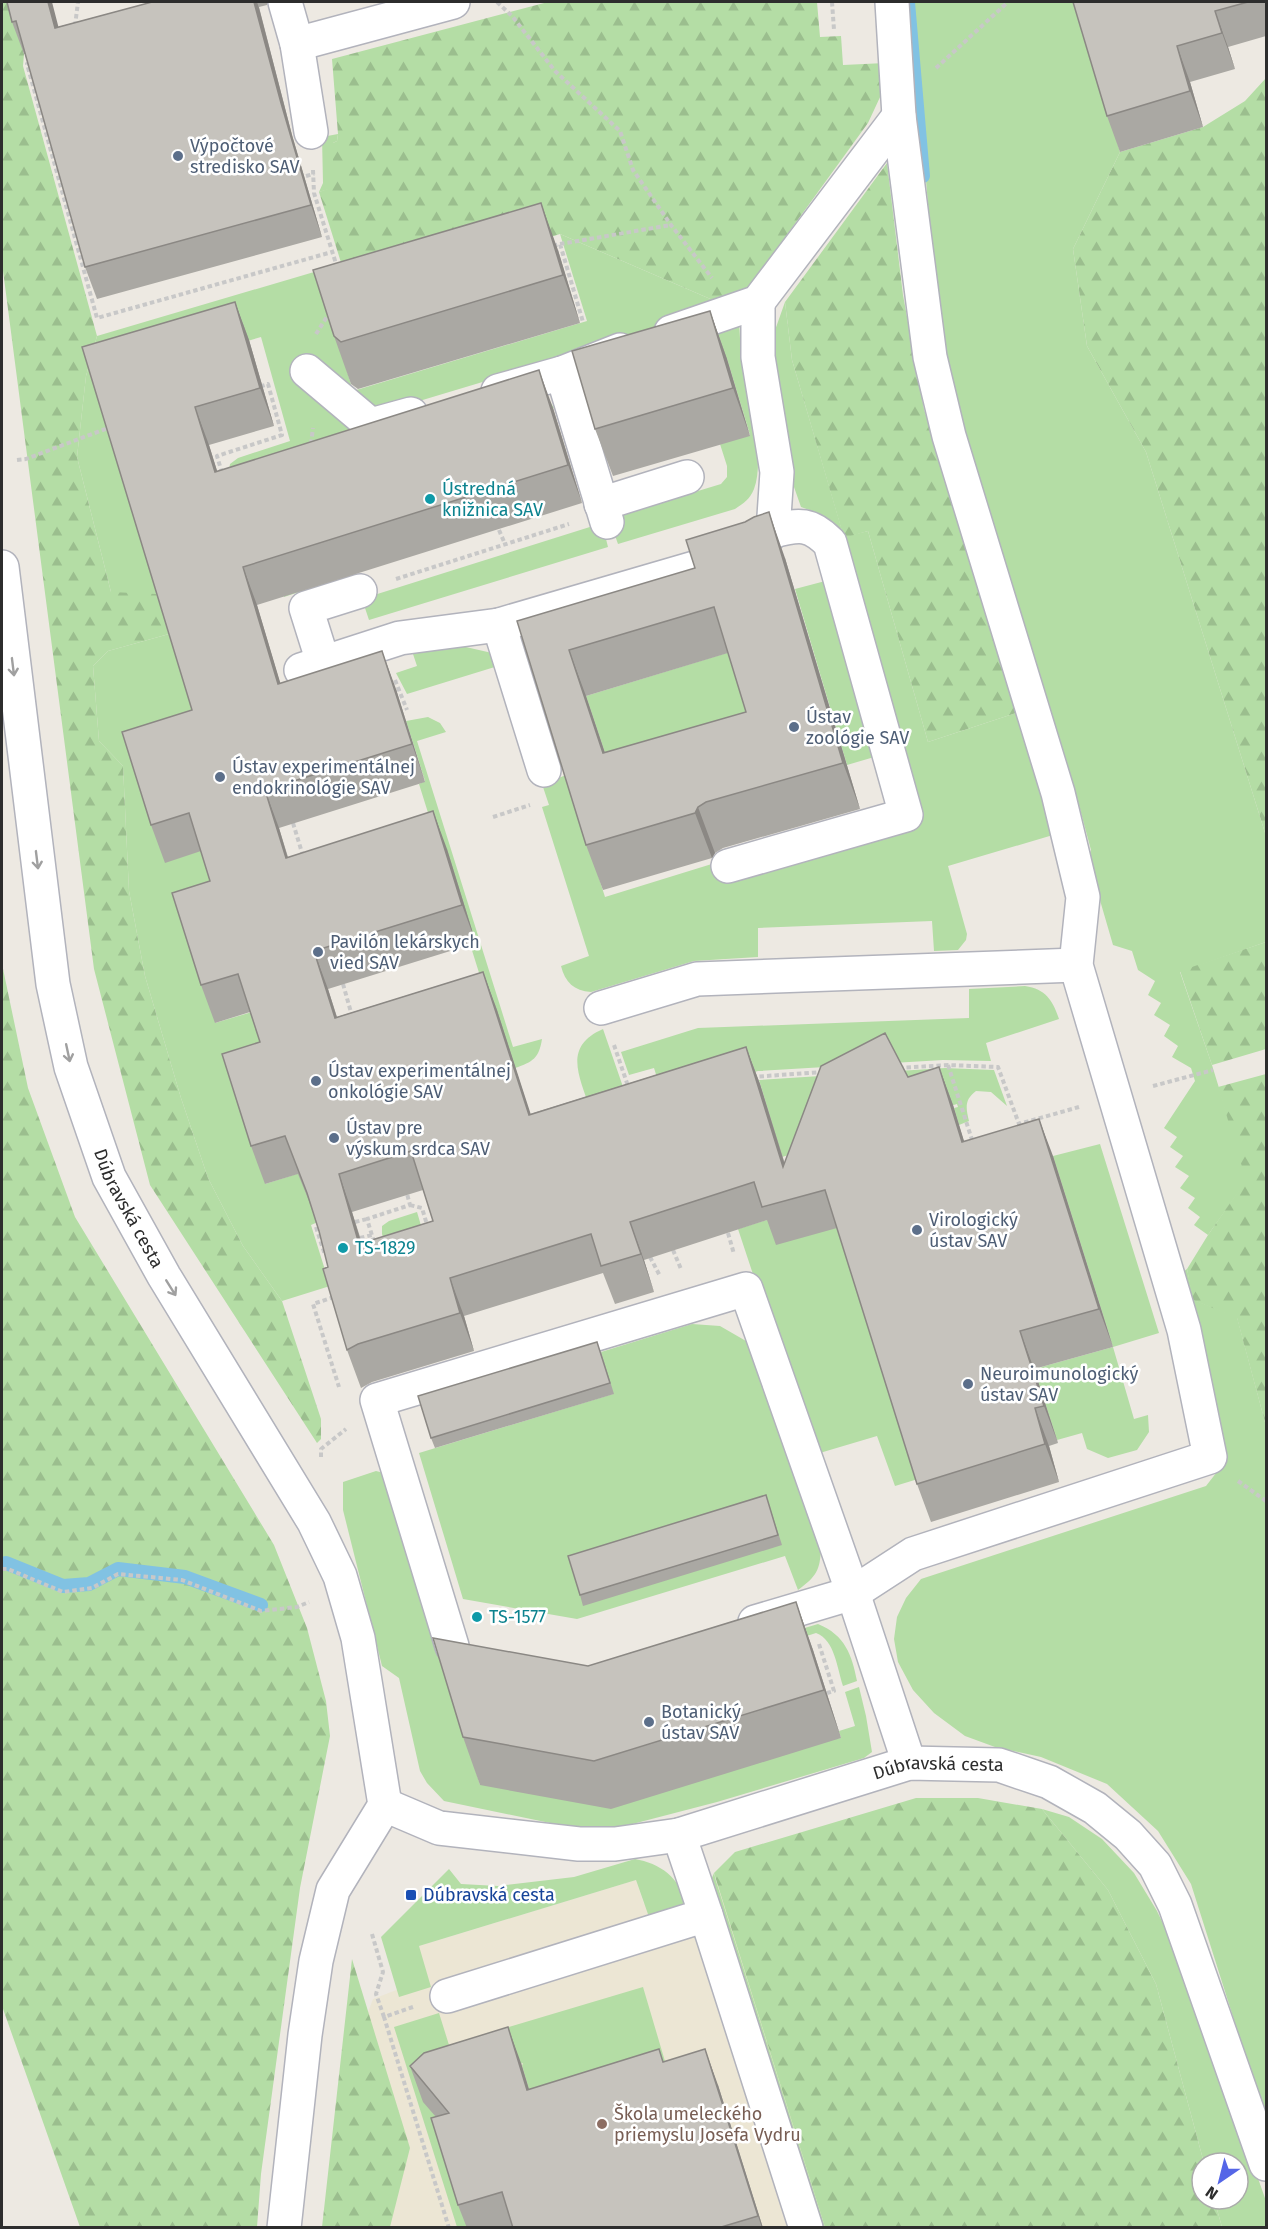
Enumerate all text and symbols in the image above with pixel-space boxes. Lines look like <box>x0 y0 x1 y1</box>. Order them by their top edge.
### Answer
place label: Výpočtové stredisko SAV <box>190 135 300 178</box>
marker: Výpočtové stredisko SAV <box>171 149 185 163</box>
place label: Ústredná knižnica SAV <box>442 477 543 521</box>
marker: Ústredná knižnica SAV <box>423 492 437 506</box>
one-way arrow <box>8 656 19 676</box>
place label: Ústav zoológie SAV <box>806 705 909 749</box>
marker: Ústav zoológie SAV <box>787 720 801 734</box>
place label: Ústav experimentálnej endokrinológie SAV <box>232 755 415 799</box>
marker: Ústav experimentálnej endokrinológie SAV <box>213 770 227 784</box>
one-way arrow <box>31 850 42 870</box>
place label: Pavilón lekárskych vied SAV <box>330 931 480 974</box>
marker: Pavilón lekárskych vied SAV <box>311 945 325 959</box>
one-way arrow <box>63 1043 74 1062</box>
place label: Ústav experimentálnej onkológie SAV <box>328 1059 511 1103</box>
marker: Ústav experimentálnej onkológie SAV <box>309 1074 323 1088</box>
place label: Ústav pre výskum srdca SAV <box>346 1116 490 1160</box>
marker: Ústav pre výskum srdca SAV <box>327 1131 341 1145</box>
street label: Dúbravská cesta <box>89 1146 168 1272</box>
place label: Virologický ústav SAV <box>929 1209 1018 1252</box>
marker: Virologický ústav SAV <box>910 1223 924 1237</box>
place label: TS-1829 <box>355 1237 415 1259</box>
marker: TS-1829 <box>336 1241 350 1255</box>
one-way arrow <box>165 1279 177 1296</box>
place label: Neuroimunologický ústav SAV <box>980 1363 1138 1406</box>
marker: Neuroimunologický ústav SAV <box>961 1377 975 1391</box>
place label: TS-1577 <box>489 1606 546 1628</box>
marker: TS-1577 <box>470 1610 484 1624</box>
place label: Botanický ústav SAV <box>661 1701 741 1744</box>
marker: Botanický ústav SAV <box>642 1715 656 1729</box>
street label: Dúbravská cesta <box>870 1752 1004 1785</box>
place label: Dúbravská cesta <box>423 1884 555 1906</box>
marker: Dúbravská cesta <box>404 1888 418 1902</box>
place label: Škola umeleckého priemyslu Josefa Vydru <box>614 2103 801 2146</box>
marker: Škola umeleckého priemyslu Josefa Vydru <box>595 2117 609 2131</box>
north arrow <box>1190 2151 1250 2211</box>
text: N <box>1202 2182 1221 2204</box>

